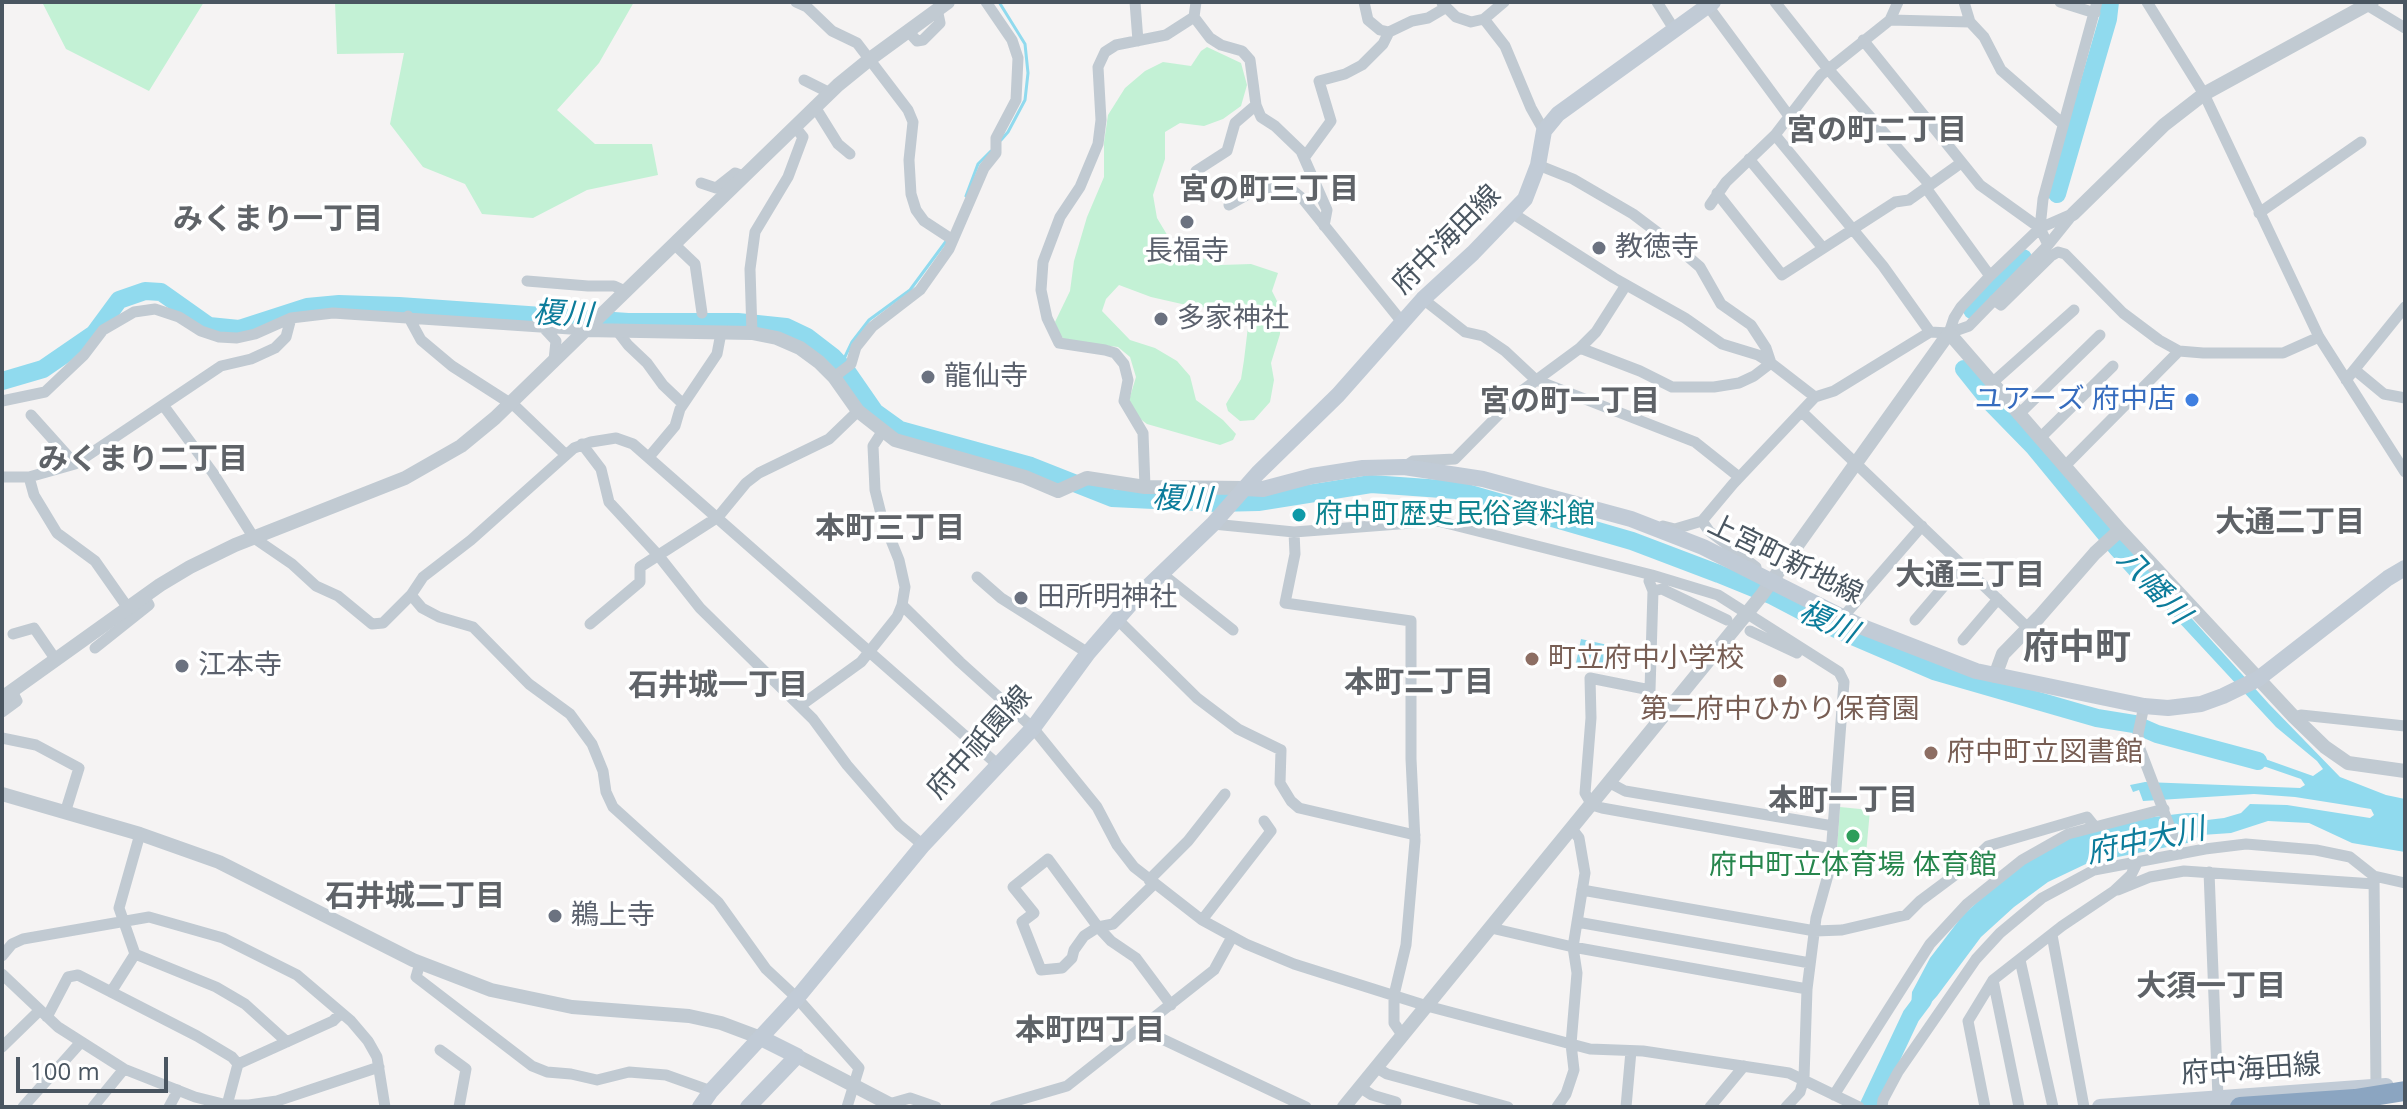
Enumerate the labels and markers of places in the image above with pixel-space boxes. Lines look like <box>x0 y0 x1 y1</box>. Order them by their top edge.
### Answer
marker: 長福寺 <box>1178 213 1196 231</box>
place label: 教徳寺 <box>1615 231 1699 265</box>
place label: 長福寺 <box>1145 235 1229 269</box>
marker: 教徳寺 <box>1590 239 1608 257</box>
place label: 多家神社 <box>1177 302 1289 336</box>
marker: 多家神社 <box>1152 310 1170 328</box>
place label: 龍仙寺 <box>944 360 1028 394</box>
marker: 龍仙寺 <box>919 368 937 386</box>
place label: ユアーズ 府中店 <box>1974 383 2176 417</box>
marker: ユアーズ 府中店 <box>2183 391 2201 409</box>
place label: 府中町歴史民俗資料館 <box>1315 498 1595 532</box>
marker: 府中町歴史民俗資料館 <box>1290 506 1308 524</box>
place label: 田所明神社 <box>1037 581 1177 615</box>
marker: 田所明神社 <box>1012 589 1030 607</box>
place label: 町立府中小学校 <box>1548 642 1744 676</box>
place label: 江本寺 <box>198 649 282 683</box>
marker: 町立府中小学校 <box>1523 650 1541 668</box>
marker: 江本寺 <box>173 657 191 675</box>
marker: 第二府中ひかり保育園 <box>1771 672 1789 690</box>
place label: 第二府中ひかり保育園 <box>1640 693 1920 727</box>
place label: 府中町立図書館 <box>1947 736 2143 770</box>
marker: 府中町立図書館 <box>1922 744 1940 762</box>
marker: 府中町立体育場 体育館 <box>1844 827 1862 845</box>
place label: 府中町立体育場 体育館 <box>1709 849 1997 883</box>
place label: 鵜上寺 <box>571 899 655 933</box>
marker: 鵜上寺 <box>546 907 564 925</box>

